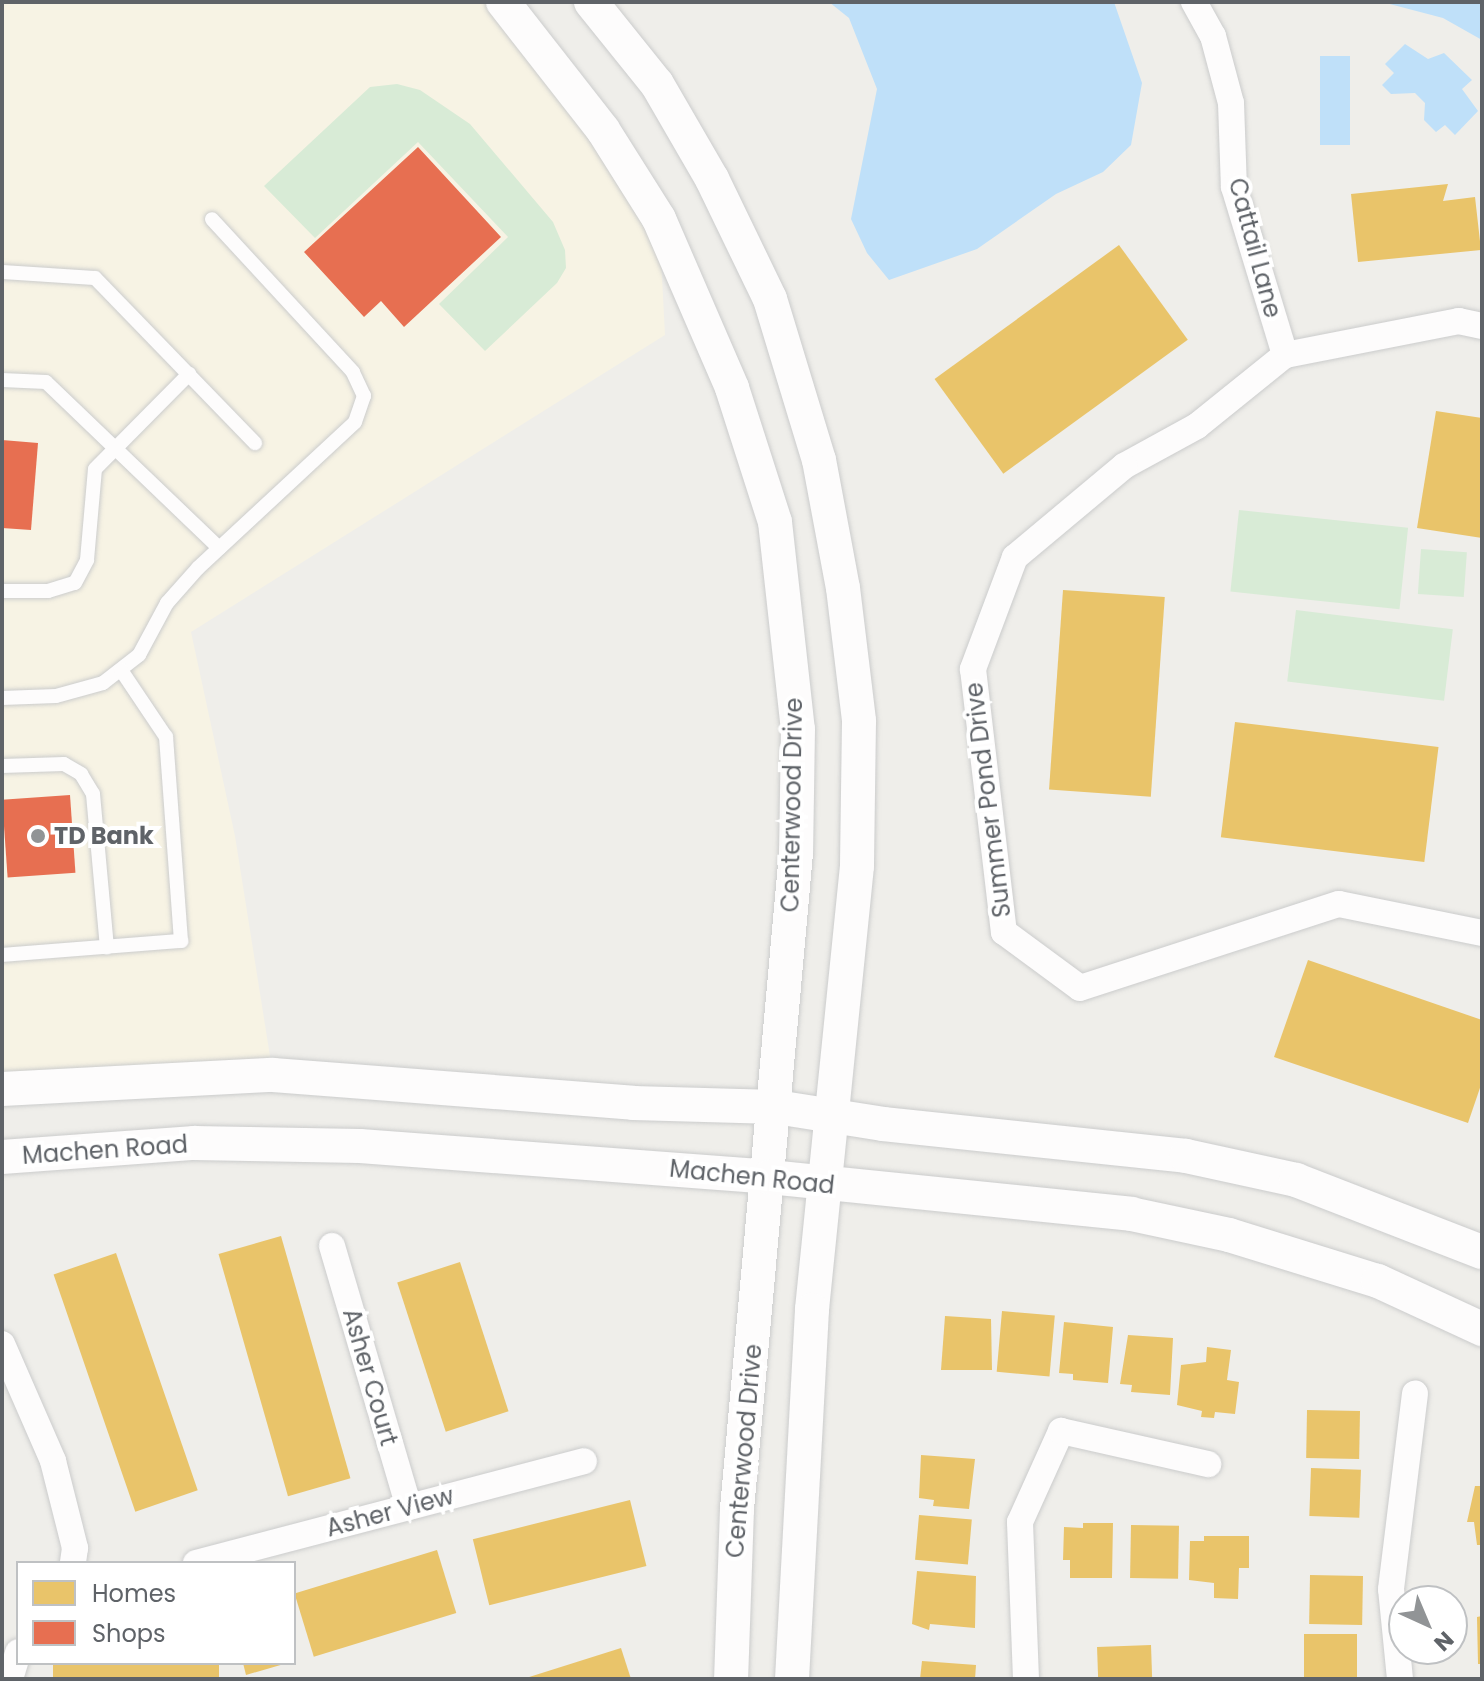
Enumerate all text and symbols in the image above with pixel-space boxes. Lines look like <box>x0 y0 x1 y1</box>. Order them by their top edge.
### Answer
street label: Cattail Lane <box>1223 175 1287 321</box>
street label: Summer Pond Drive <box>959 681 1017 919</box>
street label: Centerwood Drive <box>776 697 808 913</box>
place label: TD Bank <box>54 822 154 850</box>
marker: TD Bank <box>29 827 47 845</box>
street label: Machen Road <box>21 1130 189 1170</box>
street label: Machen Road <box>668 1154 836 1200</box>
street label: Asher Court <box>337 1305 403 1449</box>
street label: Centerwood Drive <box>720 1343 768 1559</box>
street label: Asher View <box>323 1481 457 1543</box>
legend <box>16 1561 296 1665</box>
text: Homes <box>92 1577 176 1610</box>
north arrow <box>1388 1585 1468 1665</box>
text: Shops <box>92 1617 166 1650</box>
text: N <box>1427 1624 1460 1658</box>

